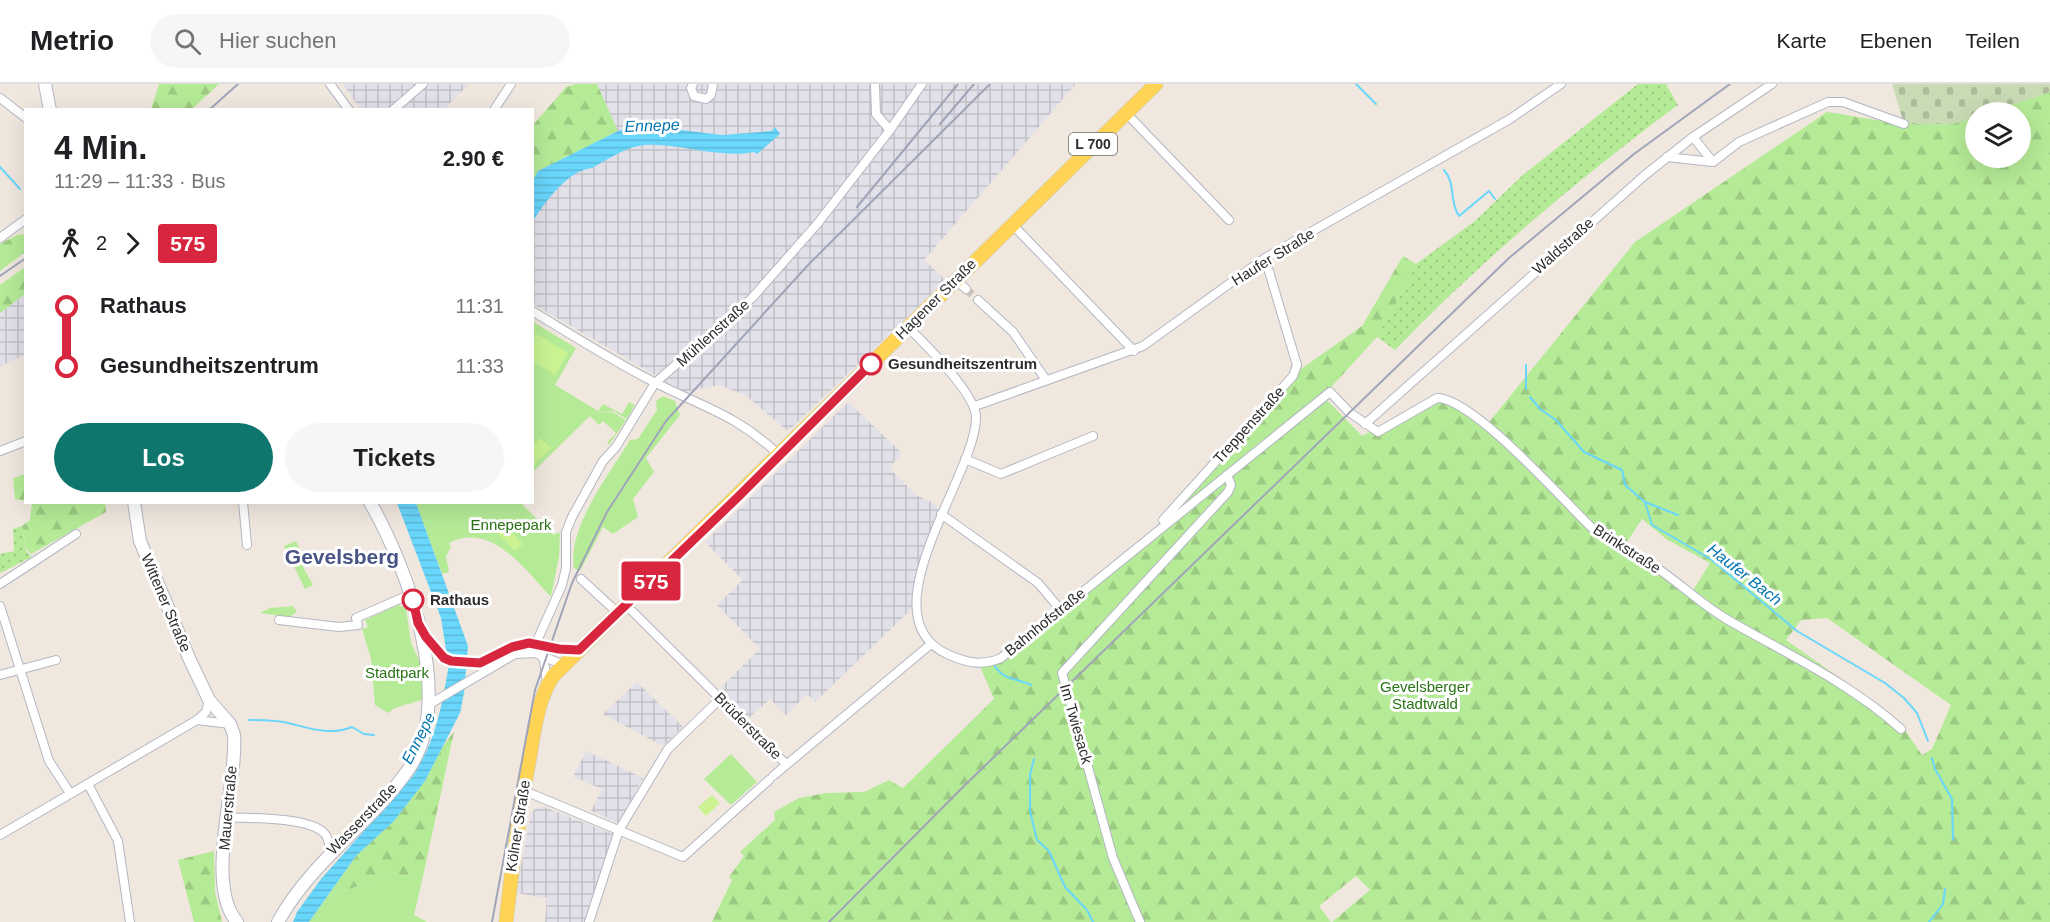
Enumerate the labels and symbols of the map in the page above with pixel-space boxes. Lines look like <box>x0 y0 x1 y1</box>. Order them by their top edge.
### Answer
water label: Ennepe <box>624 116 680 135</box>
road number: L 700 <box>1069 133 1117 155</box>
street label: Waldstraße <box>1529 214 1597 277</box>
street label: Haufer Straße <box>1228 224 1317 289</box>
street label: Hagener Straße <box>892 255 979 342</box>
street label: Mühlenstraße <box>673 296 752 370</box>
marker: Gesundheitszentrum <box>860 353 882 375</box>
place label: Gesundheitszentrum <box>888 355 1037 372</box>
street label: Treppenstraße <box>1210 383 1288 467</box>
park label: Ennepepark <box>471 516 552 533</box>
street label: Brinkstraße <box>1590 521 1664 577</box>
water label: Haufer Bach <box>1704 540 1785 609</box>
district label: Gevelsberg <box>285 545 399 568</box>
street label: Wittener Straße <box>138 551 195 654</box>
line badge: 575 <box>616 562 686 600</box>
street label: Bahnhofstraße <box>1001 584 1088 659</box>
marker: Rathaus <box>402 589 424 611</box>
place label: Rathaus <box>430 591 489 608</box>
park label: Stadtpark <box>365 664 430 681</box>
park label: Gevelsberger Stadtwald <box>1380 678 1470 712</box>
street label: Im Twiesack <box>1057 682 1096 766</box>
street label: Brüderstraße <box>711 689 785 763</box>
water label: Ennepe <box>398 710 439 767</box>
street label: Mauerstraße <box>215 765 240 851</box>
street label: Wasserstraße <box>323 779 400 858</box>
street label: Kölner Straße <box>502 779 533 873</box>

